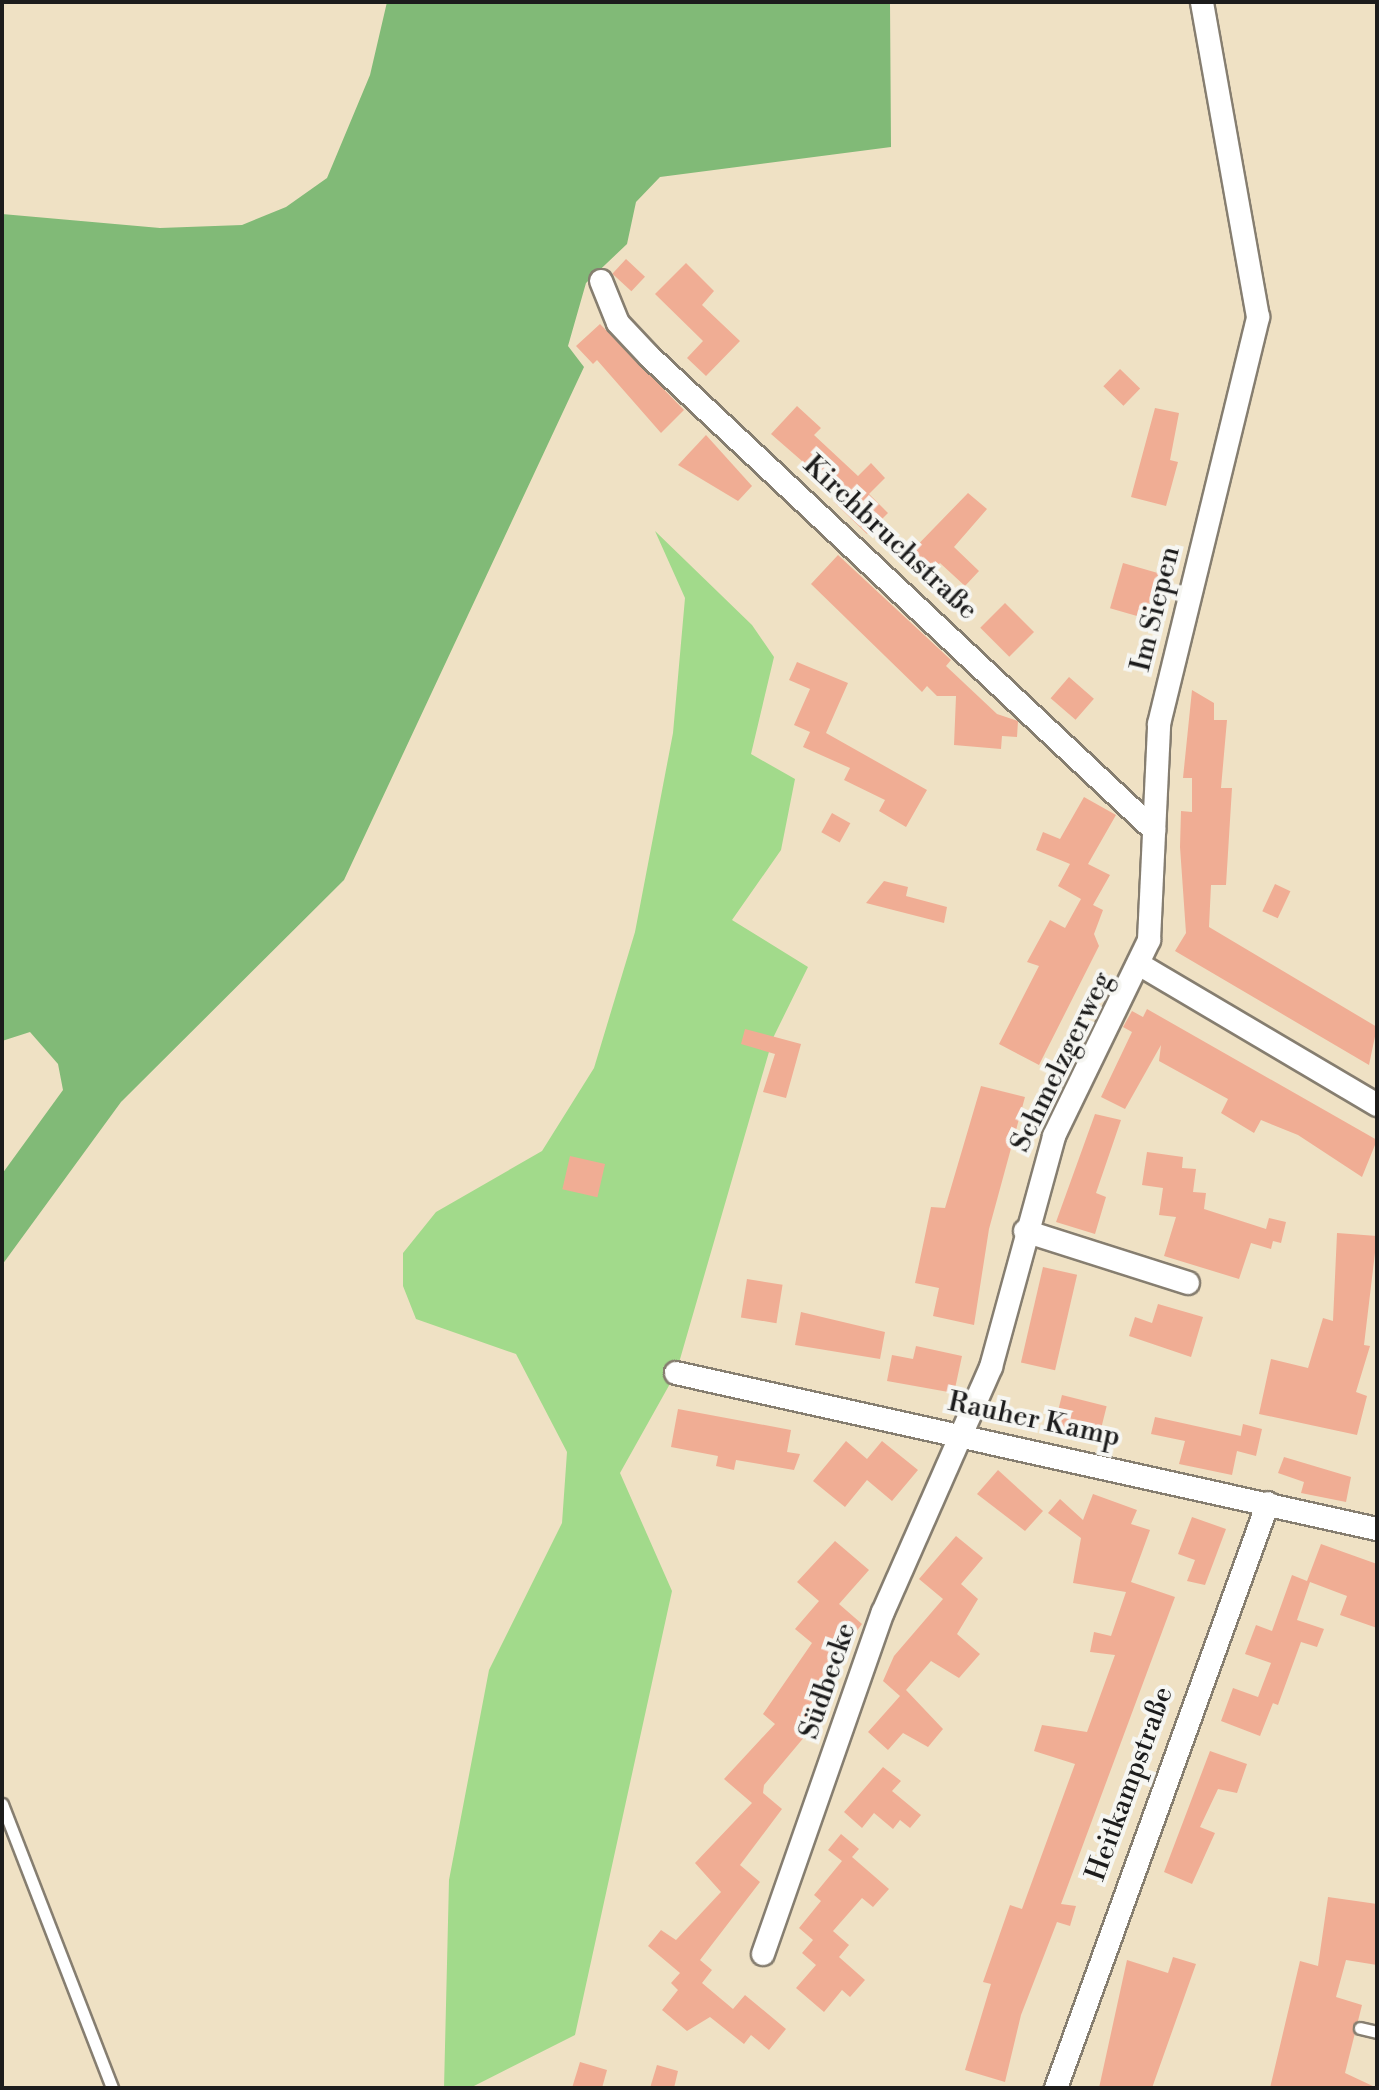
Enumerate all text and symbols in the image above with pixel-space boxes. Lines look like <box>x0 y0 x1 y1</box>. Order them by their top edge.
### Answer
street label: Kirchbruchstraße <box>796 449 984 627</box>
street label: Im Siepen <box>1124 543 1188 675</box>
street label: Schmelzgerweg <box>1004 966 1120 1158</box>
street label: Rauher Kamp <box>945 1385 1123 1455</box>
street label: Südbecke <box>792 1618 864 1744</box>
street label: Heitkampstraße <box>1079 1682 1181 1886</box>

